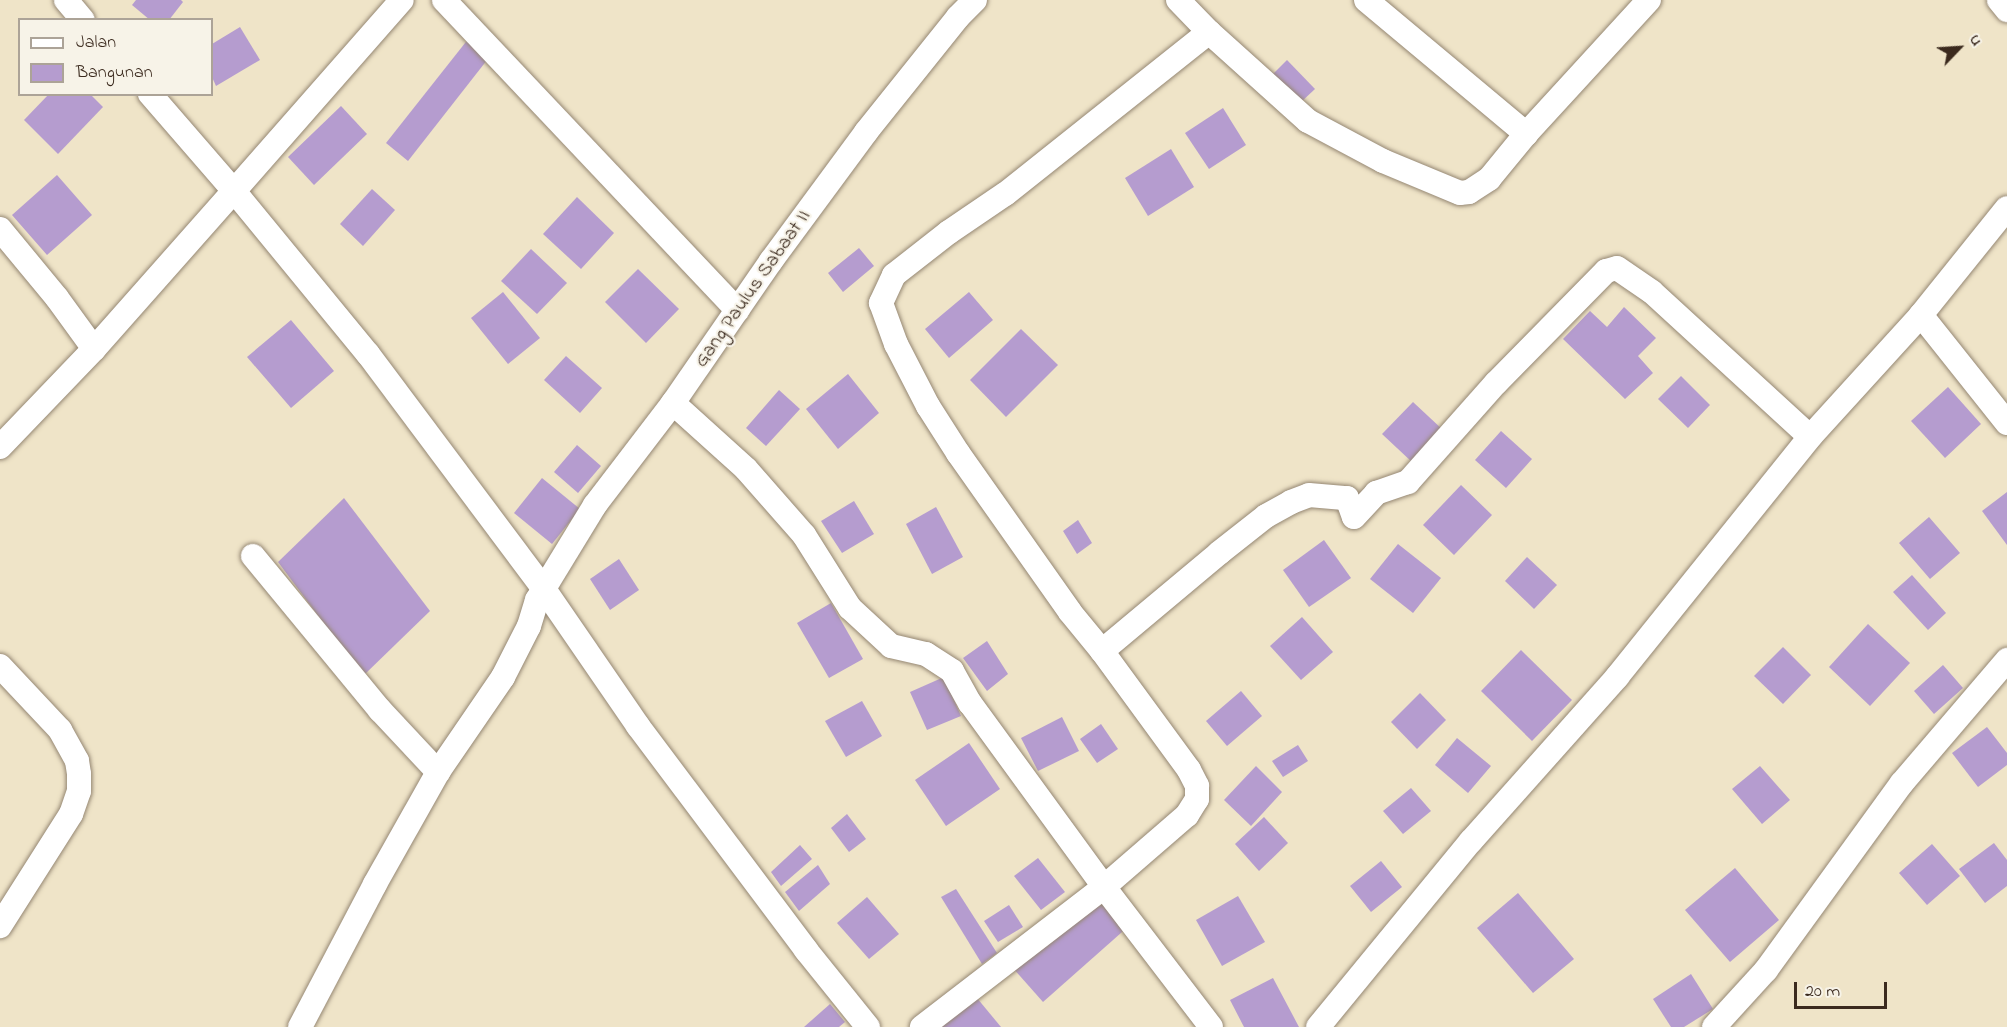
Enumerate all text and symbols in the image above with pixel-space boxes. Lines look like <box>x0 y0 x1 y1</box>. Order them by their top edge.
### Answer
legend <box>18 18 213 96</box>
north arrow <box>1929 18 1989 78</box>
text: Jalan <box>76 30 116 56</box>
text: U <box>1962 31 1988 50</box>
text: Bangunan <box>76 60 153 86</box>
street label: Gang Paulus Sabaat II <box>690 206 816 372</box>
scale bar <box>1797 970 1890 1008</box>
text: 20 m <box>1805 979 1840 1005</box>

